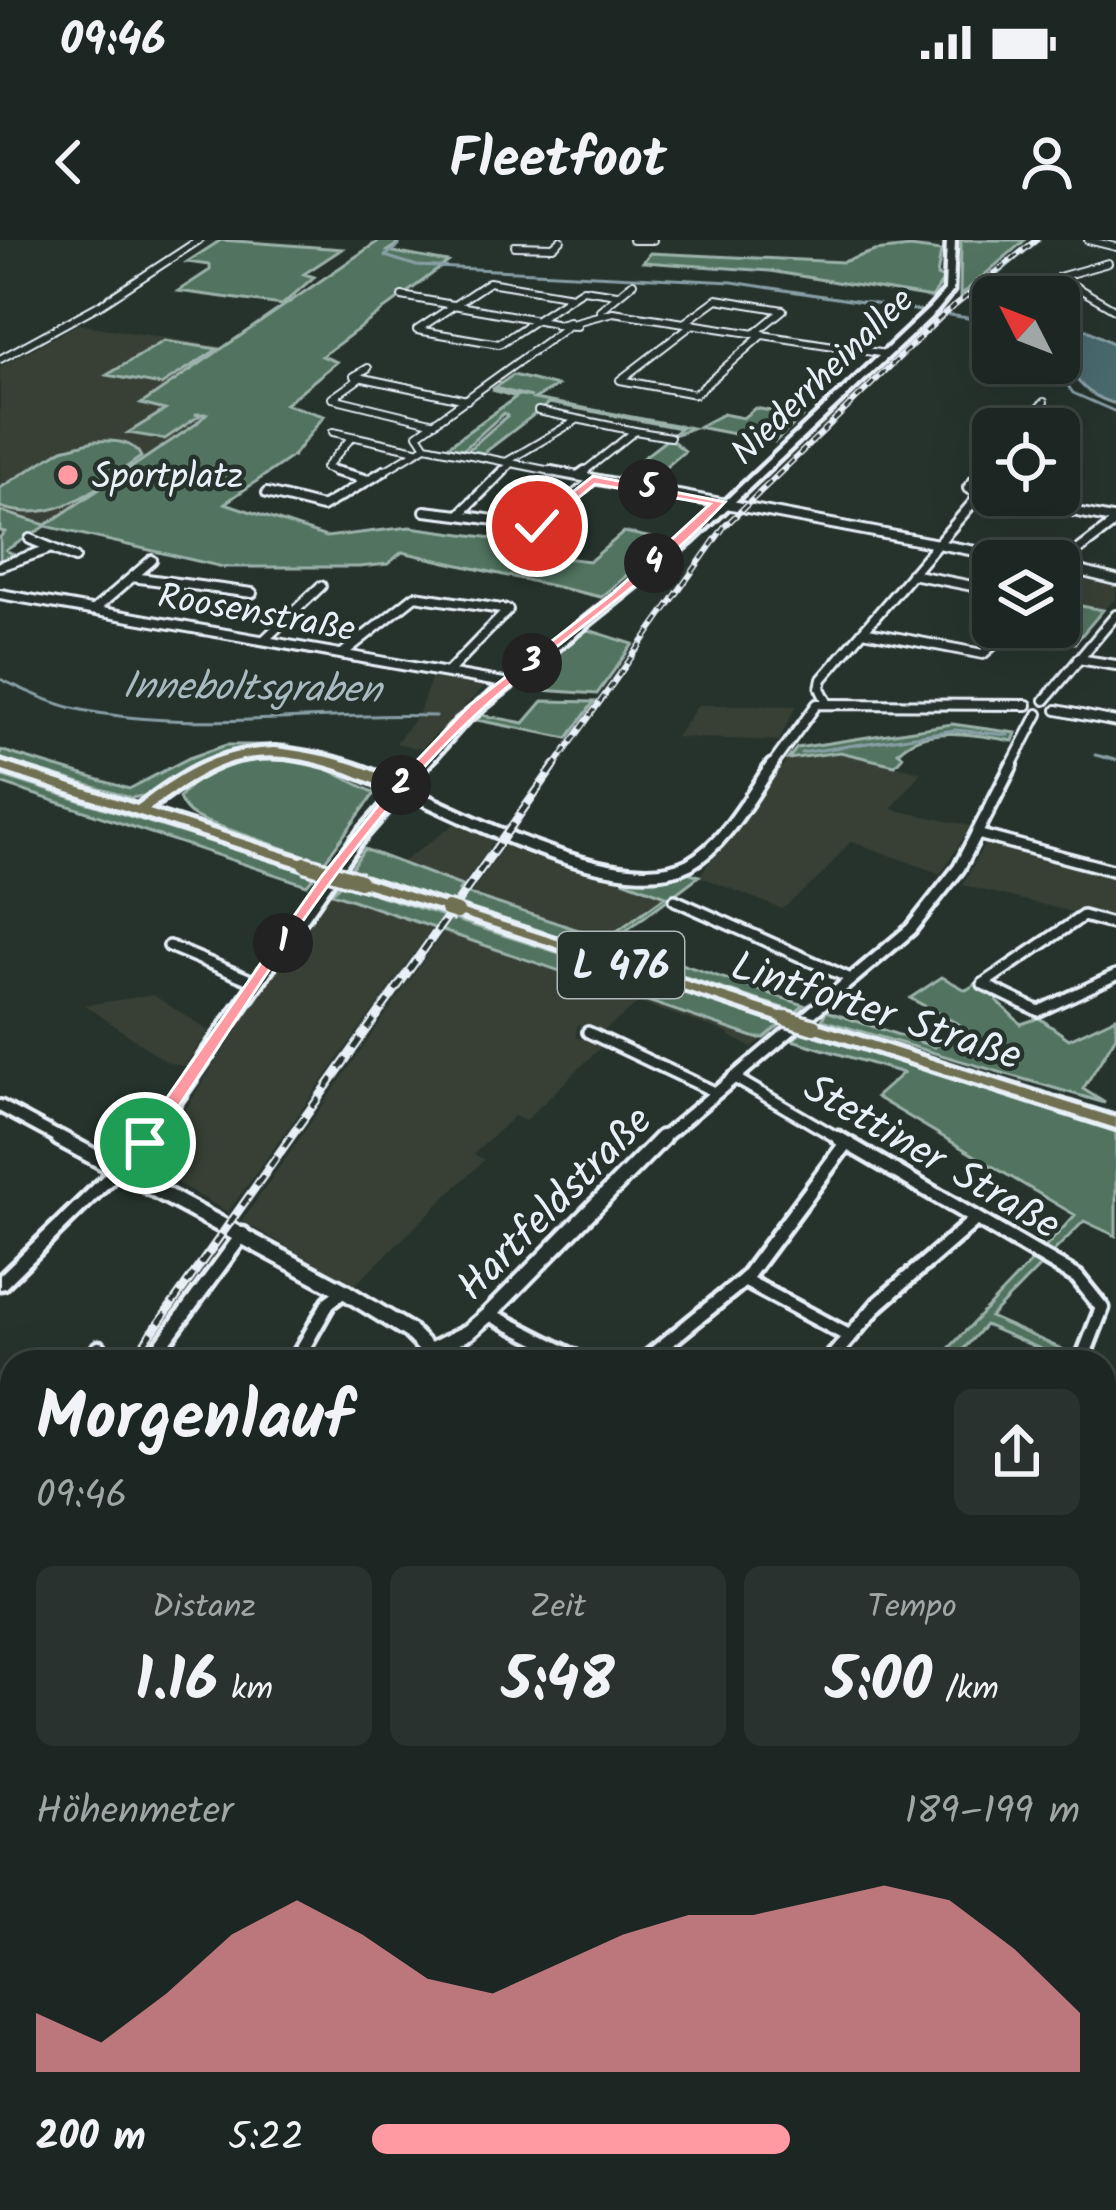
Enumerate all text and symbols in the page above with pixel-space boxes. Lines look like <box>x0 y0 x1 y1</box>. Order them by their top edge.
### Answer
text: 09:46 <box>60 6 166 78</box>
text: Fleetfoot <box>449 119 667 205</box>
icon: back <box>36 129 102 195</box>
icon: person <box>1014 129 1080 195</box>
street label: Niederrheinallee <box>718 275 929 480</box>
north arrow <box>972 276 1080 384</box>
map controls <box>972 276 1080 648</box>
button: locate <box>972 408 1080 516</box>
place label: Sportplatz <box>92 450 243 507</box>
pin: 5 <box>618 459 678 519</box>
marker: Sportplatz <box>55 462 81 488</box>
text: 5 <box>640 462 656 515</box>
pin <box>486 475 588 577</box>
icon: check <box>504 493 570 559</box>
pin: 4 <box>624 533 684 593</box>
text: 4 <box>645 536 663 589</box>
button: layers <box>972 540 1080 648</box>
street label: Roosenstraße <box>153 569 360 660</box>
pin: 3 <box>502 633 562 693</box>
text: 3 <box>523 636 541 689</box>
water label: Inneboltsgraben <box>122 657 385 723</box>
pin: 2 <box>371 755 431 815</box>
text: 2 <box>391 758 411 811</box>
pin: 1 <box>253 913 313 973</box>
text: 1 <box>278 916 288 969</box>
road number: L 476 <box>558 932 684 998</box>
street label: Lintforter Straße <box>722 934 1030 1091</box>
street label: Stettiner Straße <box>790 1057 1073 1259</box>
street label: Hartfeldstraße <box>442 1091 669 1318</box>
pin <box>94 1092 196 1194</box>
icon: arrive <box>112 1110 178 1176</box>
text: Morgenlauf <box>36 1368 352 1473</box>
button: share <box>954 1389 1080 1515</box>
text: 09:46 <box>36 1466 127 1528</box>
text: Distanz <box>152 1582 256 1635</box>
text: Zeit <box>530 1582 586 1635</box>
text: Tempo <box>867 1582 957 1635</box>
text: 1.16 <box>135 1635 218 1731</box>
text: 5:48 <box>501 1635 615 1731</box>
text: 5:00 <box>825 1635 932 1731</box>
text: km <box>218 1664 273 1717</box>
text: /km <box>932 1664 999 1717</box>
text: Höhenmeter <box>36 1782 233 1844</box>
text: 189–199 m <box>904 1782 1080 1844</box>
text: 200 m <box>36 2108 146 2170</box>
text: 5:22 <box>228 2108 304 2170</box>

